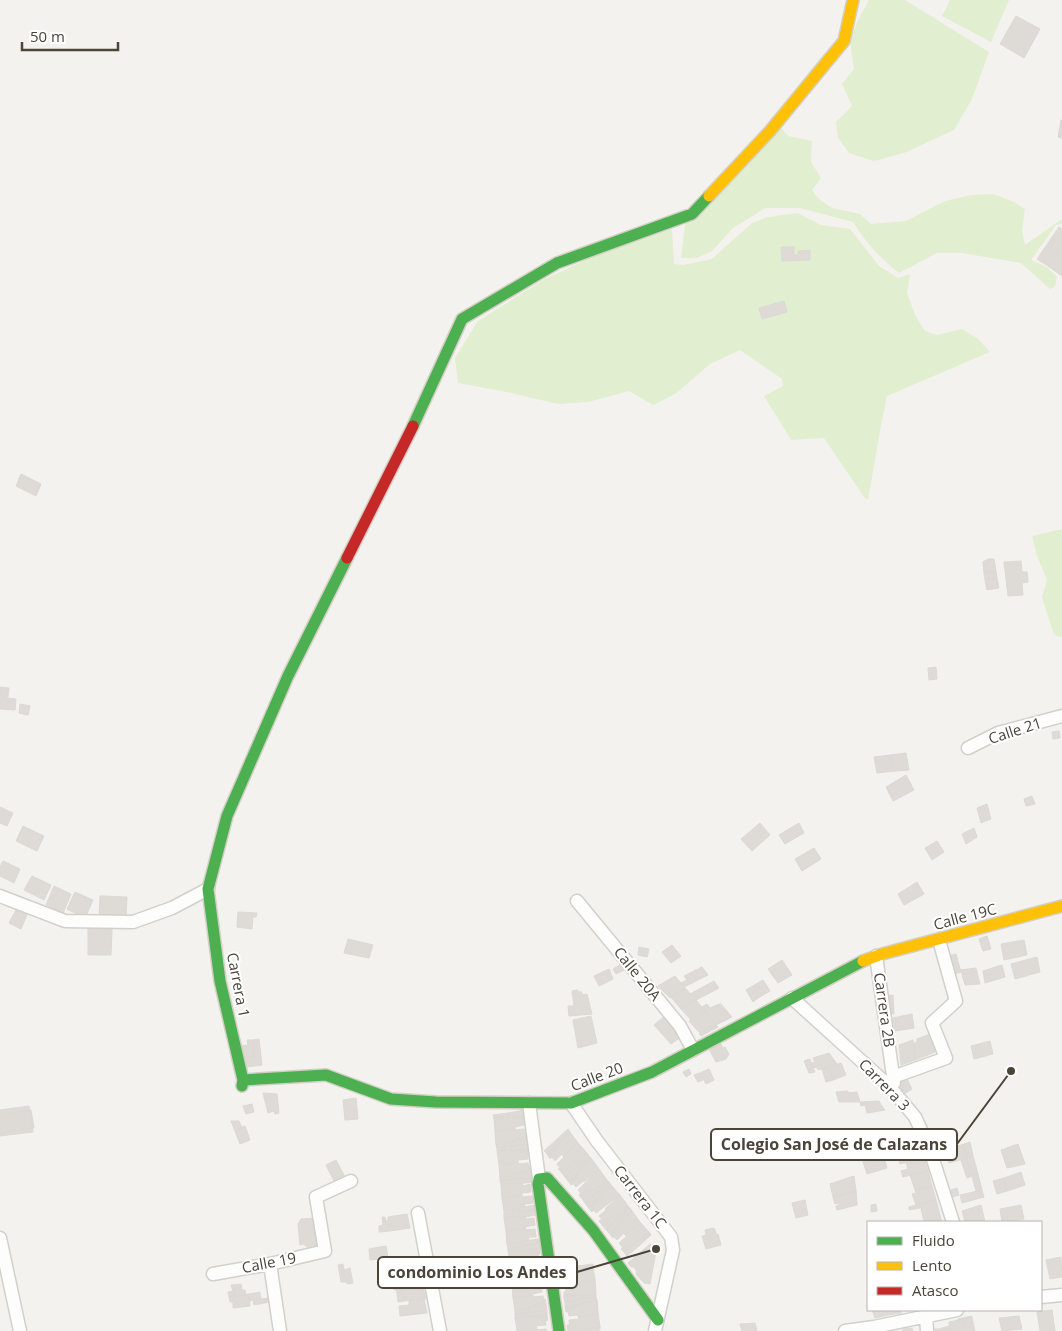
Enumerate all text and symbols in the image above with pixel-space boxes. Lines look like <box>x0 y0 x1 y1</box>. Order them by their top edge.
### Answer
scale bar <box>22 20 119 52</box>
text: 50 m <box>30 26 65 46</box>
street label: Calle 21 <box>986 712 1044 748</box>
street label: Calle 19C <box>931 898 998 934</box>
street label: Calle 20A <box>610 942 666 1005</box>
street label: Carrera 1 <box>223 951 255 1019</box>
street label: Carrera 2B <box>870 971 900 1048</box>
street label: Carrera 3 <box>855 1054 915 1115</box>
street label: Calle 20 <box>567 1057 626 1095</box>
callout: Colegio San José de Calazans <box>711 1129 957 1160</box>
text: Colegio San José de Calazans <box>721 1133 947 1155</box>
street label: Carrera 1C <box>610 1161 672 1232</box>
legend <box>867 1221 1042 1311</box>
text: Fluido <box>912 1230 955 1250</box>
street label: Calle 19 <box>240 1247 298 1277</box>
text: Lento <box>912 1255 952 1275</box>
callout: condominio Los Andes <box>378 1257 577 1288</box>
text: condominio Los Andes <box>388 1261 566 1283</box>
text: Atasco <box>912 1280 959 1300</box>

